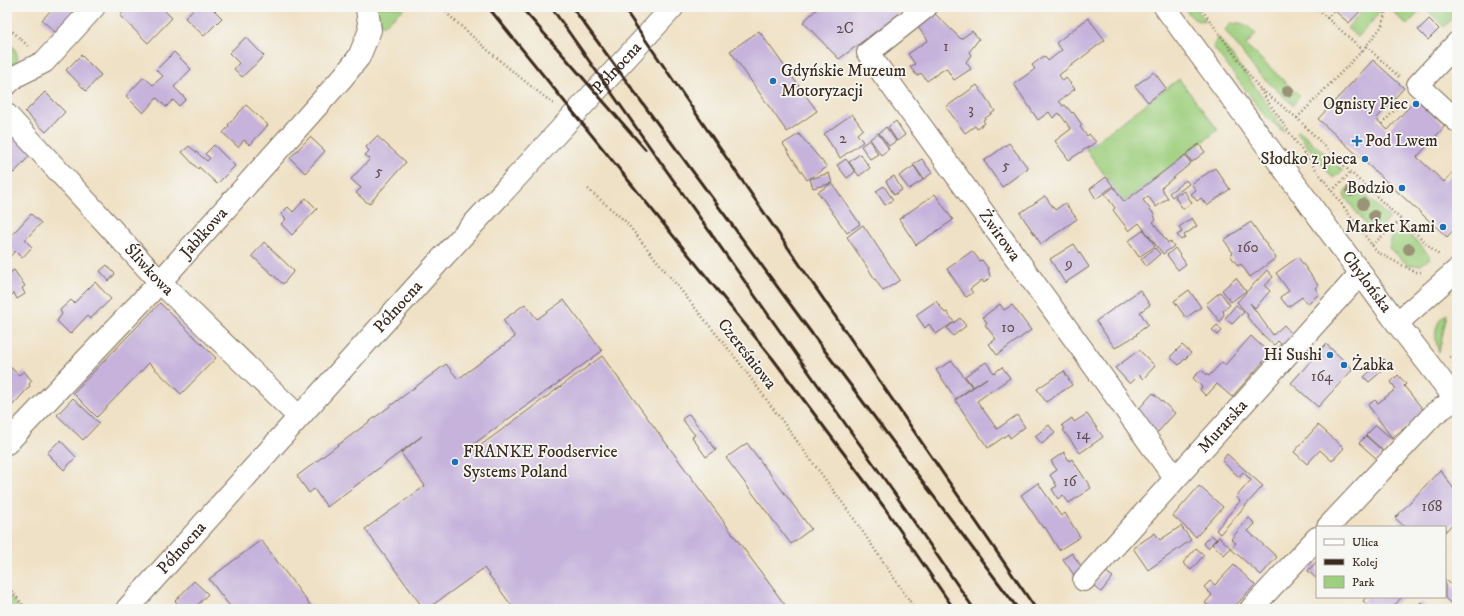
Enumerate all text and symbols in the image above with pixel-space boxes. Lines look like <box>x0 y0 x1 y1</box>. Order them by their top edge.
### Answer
house number: 2C <box>836 19 854 38</box>
street label: Północna <box>587 37 647 99</box>
house number: 1 <box>943 37 949 56</box>
place label: Gdyńskie Muzeum Motoryzacji <box>781 60 906 102</box>
marker: Gdyńskie Muzeum Motoryzacji <box>768 76 778 86</box>
place label: Ognisty Piec <box>1323 93 1408 115</box>
marker: Ognisty Piec <box>1411 99 1421 109</box>
house number: 3 <box>968 100 974 119</box>
house number: 2 <box>839 129 847 148</box>
place label: Pod Lwem <box>1365 130 1438 152</box>
marker: Pod Lwem <box>1352 136 1362 146</box>
place label: Słodko z pieca <box>1261 148 1358 170</box>
marker: Słodko z pieca <box>1360 154 1370 164</box>
house number: 5 <box>1002 156 1010 175</box>
house number: 5 <box>375 162 383 181</box>
place label: Bodzio <box>1346 177 1394 199</box>
marker: Bodzio <box>1397 183 1407 193</box>
street label: Jabłkowa <box>174 202 233 265</box>
street label: Żwirowa <box>974 205 1026 266</box>
place label: Market Kami <box>1345 216 1435 238</box>
marker: Market Kami <box>1438 222 1448 232</box>
street label: Śliwkowa <box>119 238 179 301</box>
house number: 160 <box>1237 238 1259 257</box>
street label: Chylońska <box>1337 247 1397 318</box>
house number: 9 <box>1064 254 1073 273</box>
street label: Północna <box>369 275 428 338</box>
street label: Czereśniowa <box>712 314 782 395</box>
house number: 10 <box>1001 318 1015 337</box>
place label: Hi Sushi <box>1264 344 1322 366</box>
marker: Hi Sushi <box>1325 350 1335 360</box>
place label: Żabka <box>1352 354 1394 376</box>
marker: Żabka <box>1339 360 1349 370</box>
house number: 164 <box>1311 367 1333 386</box>
street label: Murarska <box>1193 394 1253 458</box>
house number: 14 <box>1076 425 1090 444</box>
place label: FRANKE Foodservice Systems Poland <box>463 441 618 483</box>
marker: FRANKE Foodservice Systems Poland <box>450 457 460 467</box>
house number: 16 <box>1063 472 1078 491</box>
house number: 168 <box>1422 497 1442 516</box>
street label: Północna <box>152 516 212 579</box>
legend <box>1316 526 1446 598</box>
text: Ulica <box>1352 535 1379 550</box>
text: Kolej <box>1352 555 1378 570</box>
text: Park <box>1352 575 1374 590</box>

